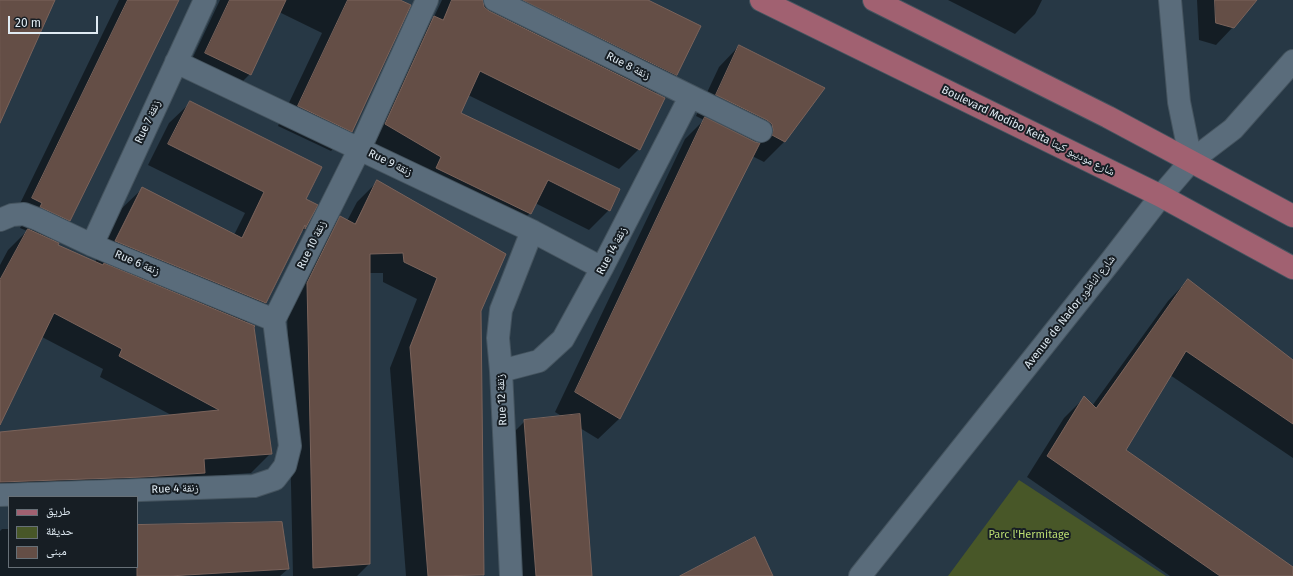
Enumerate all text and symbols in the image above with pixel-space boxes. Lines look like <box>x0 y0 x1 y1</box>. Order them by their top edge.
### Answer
scale bar <box>10 8 100 34</box>
text: 20 m <box>15 16 41 30</box>
street label: Rue 8 زنقة <box>604 49 652 83</box>
street label: Boulevard Modibo Keita شارع موديبو كيتا <box>939 83 1117 179</box>
street label: Rue 7 زنقة <box>132 98 164 146</box>
street label: Rue 9 زنقة <box>366 147 414 179</box>
street label: Rue 10 زنقة <box>295 219 329 271</box>
street label: Rue 14 زنقة <box>594 225 630 277</box>
street label: Rue 6 زنقة <box>113 248 161 278</box>
street label: Avenue de Nador شارع الناظور <box>1022 253 1118 371</box>
street label: Rue 12 زنقة <box>494 374 510 426</box>
street label: Rue 4 زنقة <box>151 482 199 496</box>
legend <box>8 496 138 568</box>
text: طريق <box>46 504 71 518</box>
text: حديقة <box>46 524 74 538</box>
park label: Parc l'Hermitage <box>989 528 1069 542</box>
text: مبنى <box>46 544 67 558</box>

